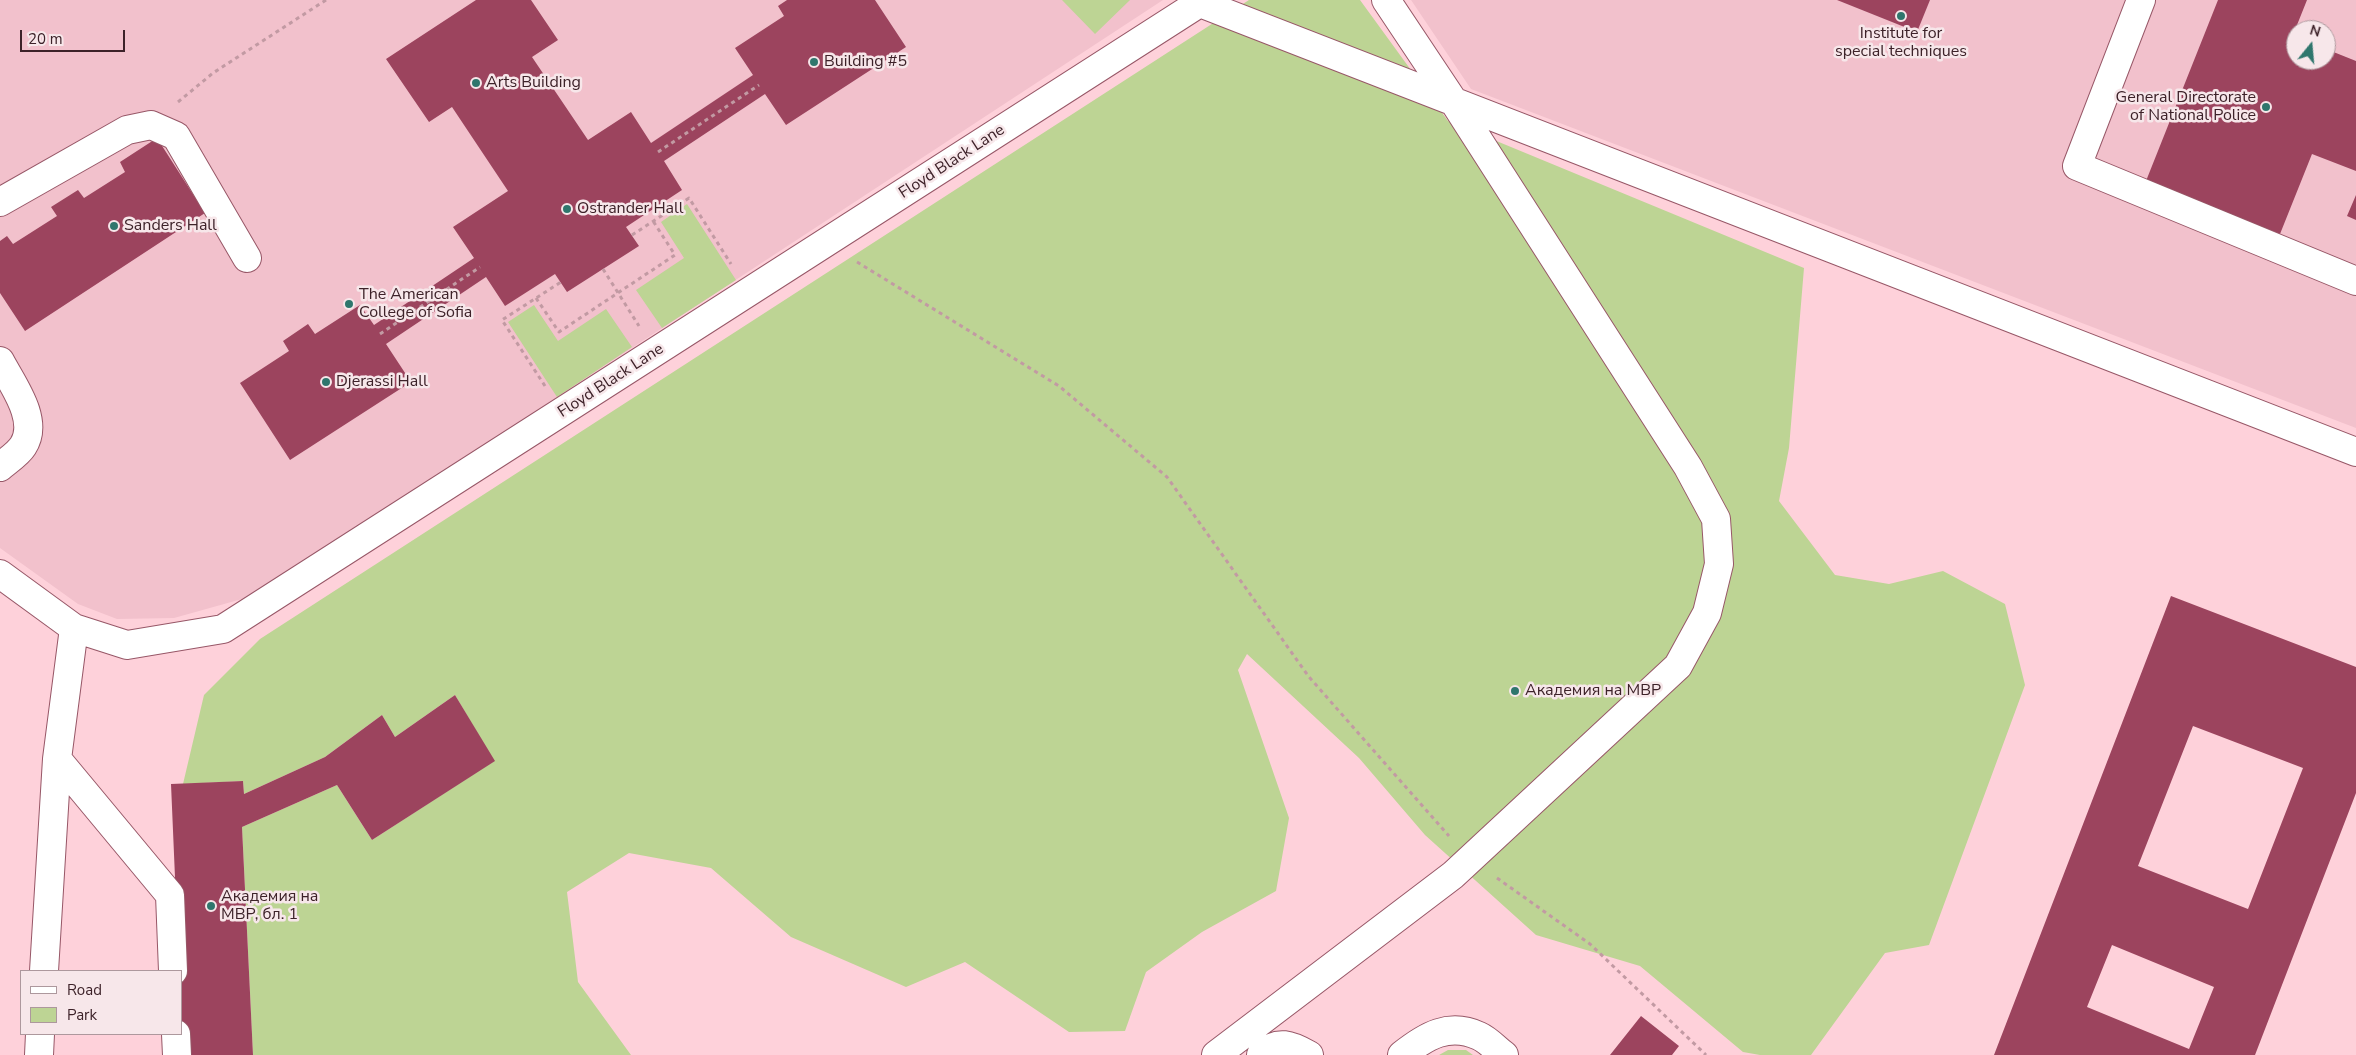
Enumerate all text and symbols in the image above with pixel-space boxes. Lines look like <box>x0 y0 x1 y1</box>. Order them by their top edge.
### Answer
marker: Institute for special techniques <box>1895 10 1907 22</box>
scale bar <box>22 20 128 52</box>
north arrow <box>2286 20 2336 70</box>
text: N <box>2307 21 2323 42</box>
place label: Institute for special techniques <box>1835 24 1967 62</box>
text: 20 m <box>28 29 63 49</box>
place label: Building #5 <box>824 52 907 72</box>
marker: Building #5 <box>808 56 820 68</box>
place label: Arts Building <box>486 73 581 93</box>
marker: Arts Building <box>470 77 482 89</box>
place label: General Directorate of National Police <box>2116 88 2256 126</box>
marker: General Directorate of National Police <box>2260 101 2272 113</box>
street label: Floyd Black Lane <box>896 121 1008 203</box>
place label: Ostrander Hall <box>577 199 684 219</box>
marker: Ostrander Hall <box>561 203 573 215</box>
place label: Sanders Hall <box>124 216 217 236</box>
marker: Sanders Hall <box>108 220 120 232</box>
place label: The American College of Sofia <box>359 285 472 323</box>
marker: The American College of Sofia <box>343 298 355 310</box>
street label: Floyd Black Lane <box>555 340 667 422</box>
place label: Djerassi Hall <box>336 372 428 392</box>
marker: Djerassi Hall <box>320 376 332 388</box>
place label: Академия на МВР <box>1525 681 1661 701</box>
marker: Академия на МВР <box>1509 685 1521 697</box>
place label: Академия на МВР, бл. 1 <box>221 887 318 925</box>
marker: Академия на МВР, бл. 1 <box>205 900 217 912</box>
legend <box>20 970 182 1035</box>
text: Road <box>67 980 102 1000</box>
text: Park <box>67 1005 97 1025</box>

